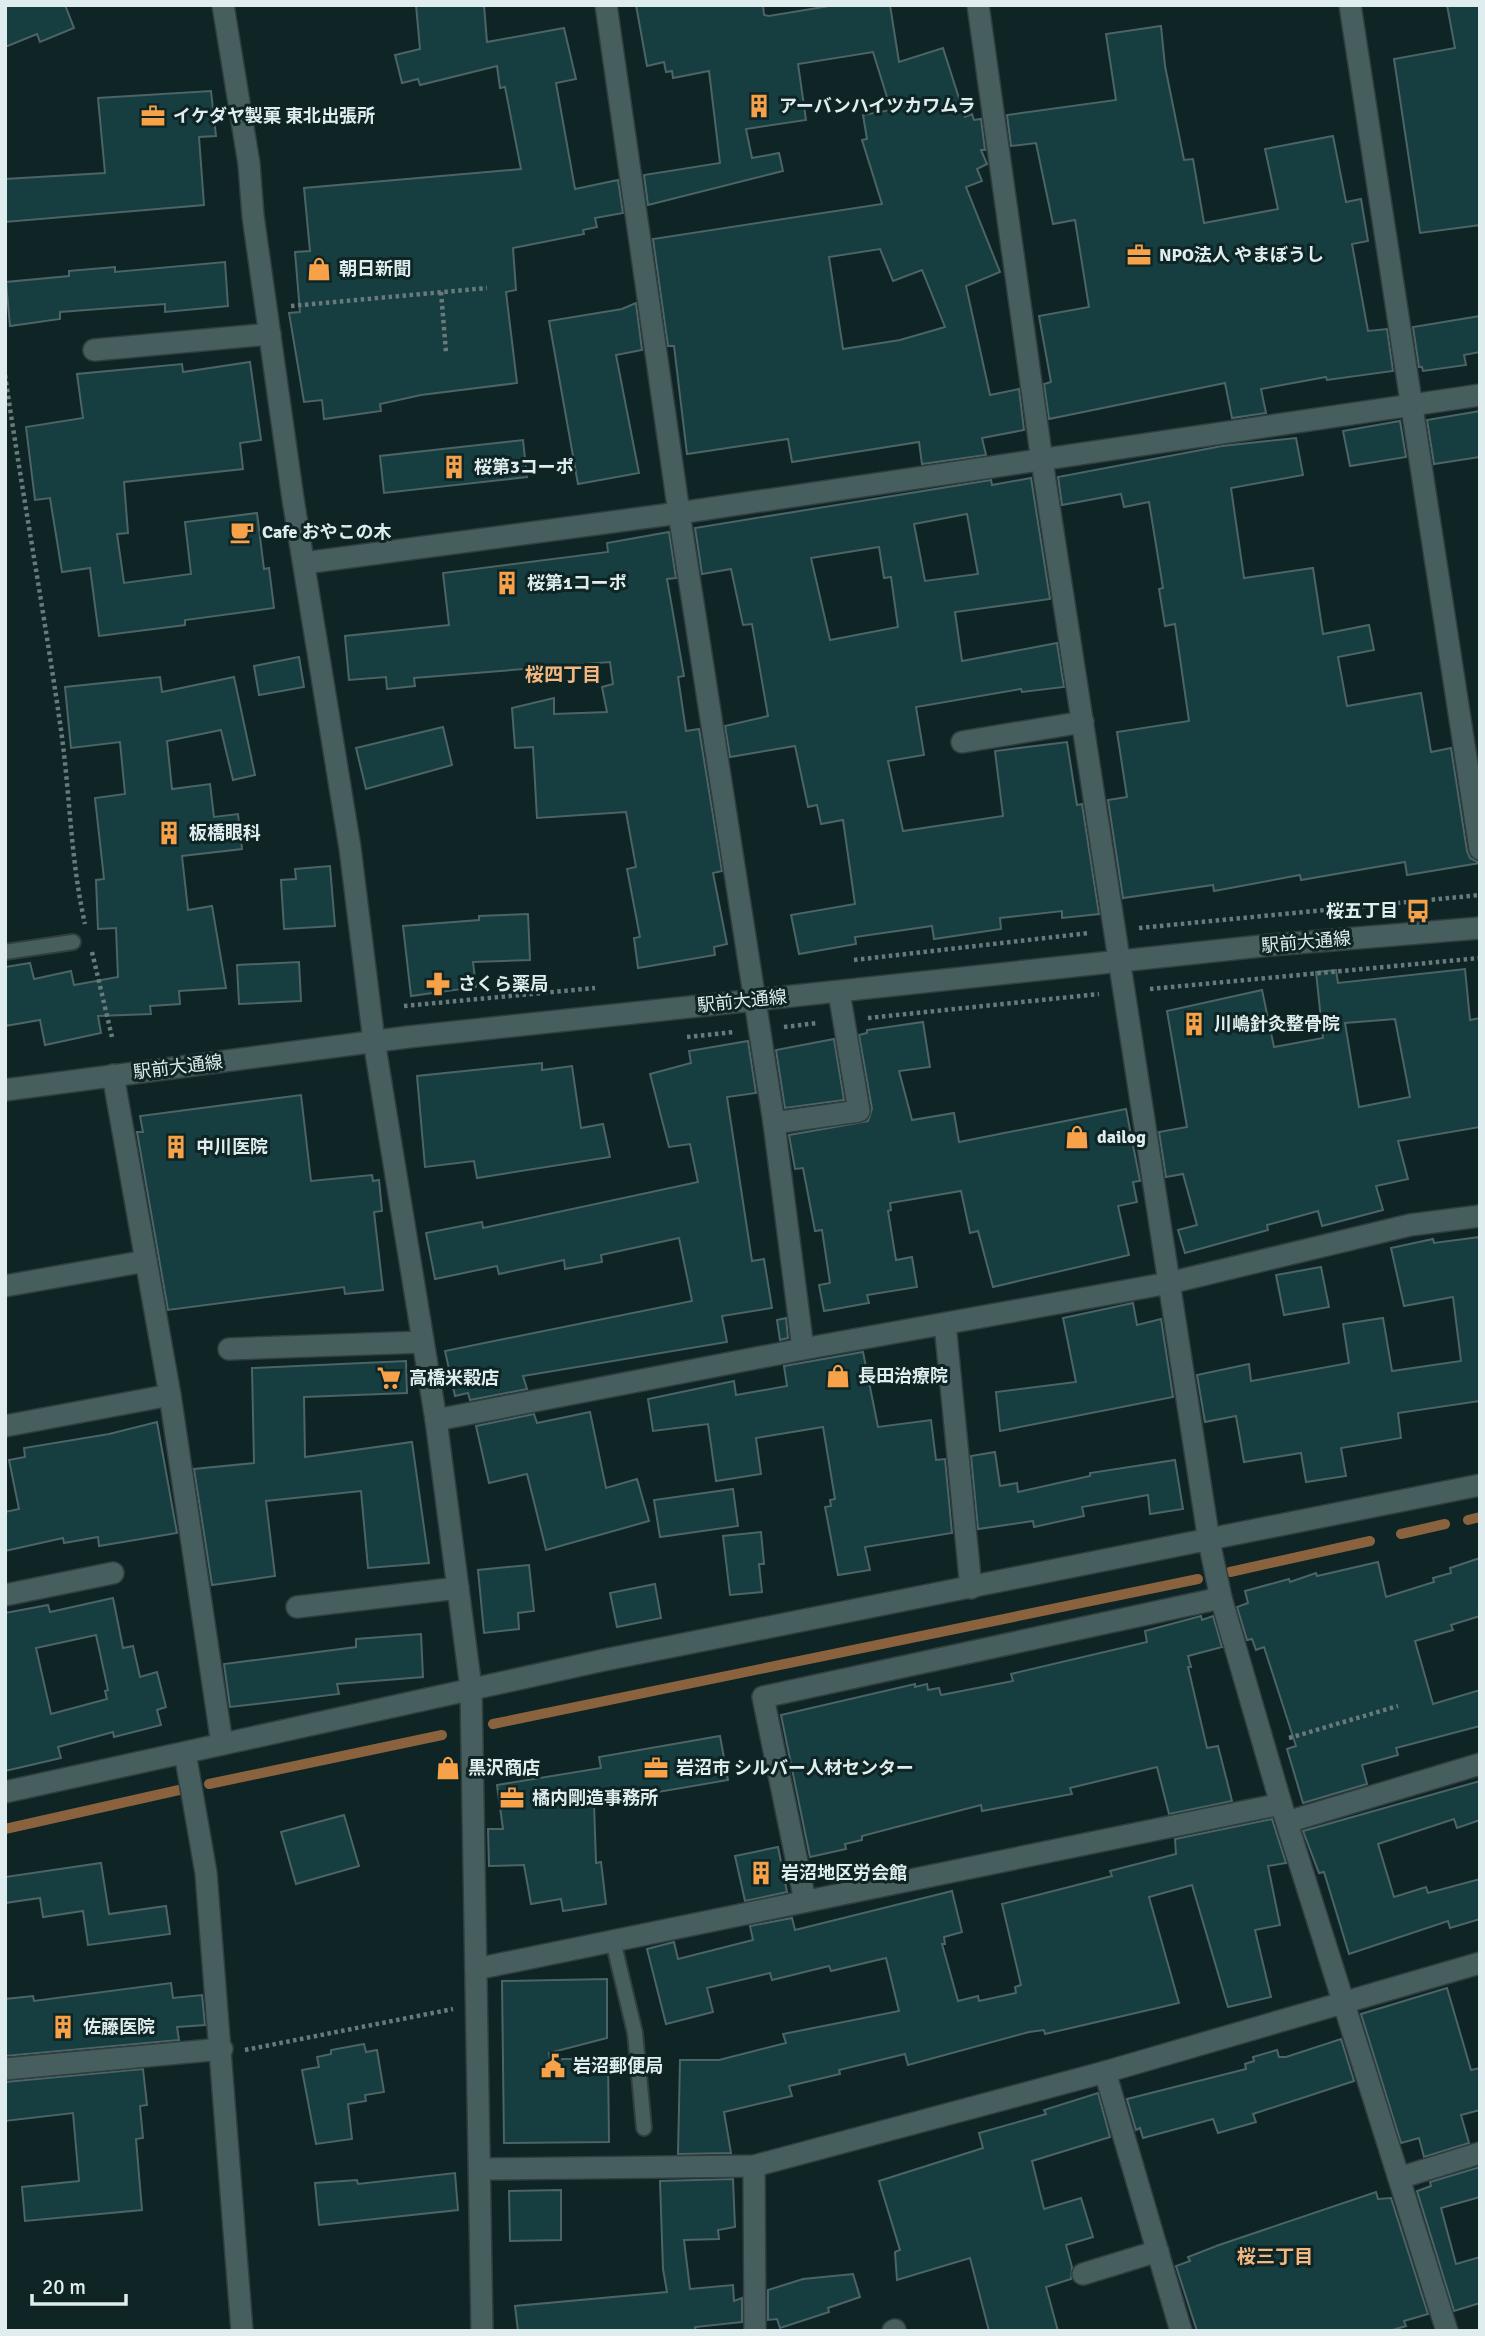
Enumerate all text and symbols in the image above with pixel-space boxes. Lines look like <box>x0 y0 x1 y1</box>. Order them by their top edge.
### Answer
building icon: アーバンハイツカワムラ <box>745 92 773 120</box>
place label: アーバンハイツカワムラ <box>779 95 975 117</box>
office icon: イケダヤ製菓 東北出張所 <box>139 102 167 130</box>
place label: イケダヤ製菓 東北出張所 <box>173 105 375 127</box>
office icon: NPO法人 やまぼうし <box>1125 241 1153 269</box>
place label: NPO法人 やまぼうし <box>1159 244 1324 266</box>
shop icon: 朝日新聞 <box>305 255 333 283</box>
place label: 朝日新聞 <box>339 258 411 280</box>
building icon: 桜第3コーポ <box>440 453 468 481</box>
place label: 桜第3コーポ <box>474 456 574 478</box>
cafe icon: Cafe おやこの木 <box>228 518 256 546</box>
place label: Cafe おやこの木 <box>262 521 392 543</box>
building icon: 桜第1コーポ <box>493 569 521 597</box>
place label: 桜第1コーポ <box>527 572 627 594</box>
district label: 桜四丁目 <box>525 663 601 687</box>
building icon: 板橋眼科 <box>155 819 183 847</box>
place label: 板橋眼科 <box>189 822 261 844</box>
bus stop icon: 桜五丁目 <box>1404 897 1432 925</box>
place label: 桜五丁目 <box>1326 900 1398 922</box>
street label: 駅前大通線 <box>1260 927 1352 957</box>
pharmacy icon: さくら薬局 <box>424 970 452 998</box>
place label: さくら薬局 <box>458 973 548 995</box>
street label: 駅前大通線 <box>696 985 788 1017</box>
building icon: 川嶋針灸整骨院 <box>1180 1010 1208 1038</box>
place label: 川嶋針灸整骨院 <box>1214 1013 1340 1035</box>
street label: 駅前大通線 <box>132 1051 224 1083</box>
shop icon: dailog <box>1063 1123 1091 1151</box>
place label: dailog <box>1097 1126 1146 1148</box>
building icon: 中川医院 <box>162 1133 190 1161</box>
place label: 中川医院 <box>196 1136 268 1158</box>
shop icon: 長田治療院 <box>824 1362 852 1390</box>
supermarket icon: 高橋米穀店 <box>375 1364 403 1392</box>
place label: 長田治療院 <box>858 1365 948 1387</box>
place label: 高橋米穀店 <box>409 1367 499 1389</box>
shop icon: 黒沢商店 <box>434 1754 462 1782</box>
office icon: 岩沼市 シルバー人材センター <box>642 1754 670 1782</box>
place label: 黒沢商店 <box>468 1757 540 1779</box>
place label: 岩沼市 シルバー人材センター <box>676 1757 914 1779</box>
office icon: 橘内剛造事務所 <box>498 1784 526 1812</box>
place label: 橘内剛造事務所 <box>532 1787 658 1809</box>
building icon: 岩沼地区労会館 <box>747 1859 775 1887</box>
place label: 岩沼地区労会館 <box>781 1862 907 1884</box>
building icon: 佐藤医院 <box>49 2013 77 2041</box>
place label: 佐藤医院 <box>83 2016 155 2038</box>
public building icon: 岩沼郵便局 <box>539 2052 567 2080</box>
place label: 岩沼郵便局 <box>573 2055 663 2077</box>
district label: 桜三丁目 <box>1237 2245 1313 2269</box>
scale bar <box>32 2262 126 2306</box>
text: 20 m <box>42 2274 86 2300</box>

